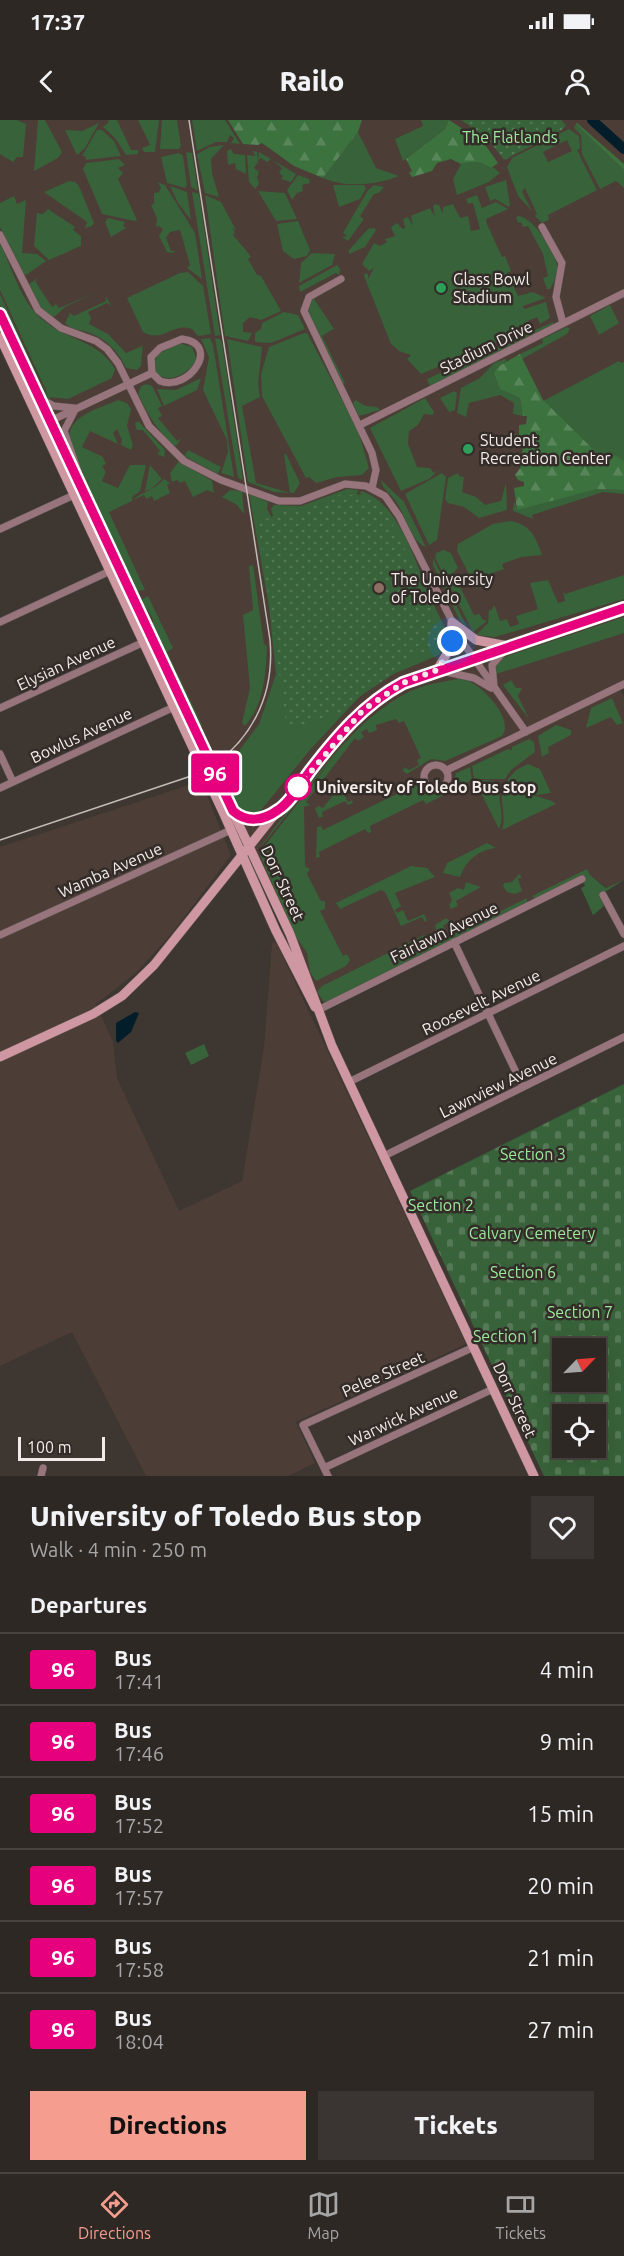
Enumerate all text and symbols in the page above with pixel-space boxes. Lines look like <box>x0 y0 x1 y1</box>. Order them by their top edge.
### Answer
text: 17:37 <box>30 9 85 34</box>
icon: back <box>30 65 63 98</box>
icon: person <box>561 65 594 98</box>
text: Railo <box>280 66 345 96</box>
park label: The Flatlands <box>462 128 558 146</box>
place label: Glass Bowl Stadium <box>453 270 530 306</box>
marker: Glass Bowl Stadium <box>434 281 448 295</box>
street label: Stadium Drive <box>437 317 535 377</box>
place label: Student Recreation Center <box>480 431 611 467</box>
marker: Student Recreation Center <box>461 442 475 456</box>
place label: The University of Toledo <box>391 570 493 606</box>
marker: The University of Toledo <box>372 581 386 595</box>
your location <box>437 626 467 656</box>
street label: Elysian Avenue <box>14 632 118 694</box>
street label: Bowlus Avenue <box>27 704 135 766</box>
line badge: 96 <box>188 754 242 792</box>
text: 96 <box>203 761 227 785</box>
marker: University of Toledo Bus stop <box>285 774 311 800</box>
place label: University of Toledo Bus stop <box>316 778 536 796</box>
street label: Wamba Avenue <box>55 839 165 901</box>
street label: Dorr Street <box>258 842 309 924</box>
street label: Fairlawn Avenue <box>387 898 501 966</box>
street label: Roosevelt Avenue <box>419 966 543 1038</box>
street label: Lawnview Avenue <box>436 1049 560 1121</box>
park label: Section 3 <box>500 1145 566 1163</box>
park label: Section 2 <box>408 1196 474 1214</box>
park label: Calvary Cemetery <box>469 1224 596 1242</box>
park label: Section 6 <box>490 1263 556 1281</box>
park label: Section 7 <box>547 1303 613 1321</box>
park label: Section 1 <box>473 1327 539 1345</box>
north arrow <box>552 1338 606 1392</box>
map controls <box>552 1338 606 1458</box>
street label: Pelee Street <box>339 1348 428 1400</box>
street label: Dorr Street <box>490 1359 541 1441</box>
street label: Warwick Avenue <box>346 1383 460 1449</box>
button: locate <box>552 1404 606 1458</box>
scale bar <box>18 1434 105 1462</box>
text: 100 m <box>27 1438 72 1456</box>
button: heart <box>531 1496 594 1559</box>
text: University of Toledo Bus stop <box>30 1500 422 1531</box>
text: Walk · 4 min · 250 m <box>30 1538 207 1561</box>
text: Departures <box>30 1592 147 1617</box>
text: Bus <box>114 1645 152 1670</box>
text: 96 <box>51 1657 75 1681</box>
text: 4 min <box>540 1657 594 1682</box>
text: 17:41 <box>114 1670 164 1693</box>
text: Bus <box>114 1717 152 1742</box>
text: 96 <box>51 1729 75 1753</box>
text: 9 min <box>540 1729 594 1754</box>
text: 17:46 <box>114 1742 164 1765</box>
text: Bus <box>114 1789 152 1814</box>
text: 96 <box>51 1801 75 1825</box>
text: 15 min <box>527 1801 594 1826</box>
text: 17:52 <box>114 1814 164 1837</box>
text: Bus <box>114 1861 152 1886</box>
text: 96 <box>51 1873 75 1897</box>
text: 20 min <box>527 1873 594 1898</box>
text: 17:57 <box>114 1886 164 1909</box>
text: Bus <box>114 1933 152 1958</box>
text: 96 <box>51 1945 75 1969</box>
text: 21 min <box>527 1945 594 1970</box>
text: 17:58 <box>114 1958 164 1981</box>
text: Bus <box>114 2005 152 2030</box>
text: 96 <box>51 2017 75 2041</box>
text: 27 min <box>527 2017 594 2042</box>
text: 18:04 <box>114 2030 164 2053</box>
button: Directions <box>30 2091 306 2160</box>
button: Tickets <box>318 2091 594 2160</box>
tab: Directions <box>78 2188 151 2242</box>
tab: Map <box>307 2188 340 2242</box>
tab: Tickets <box>496 2188 546 2242</box>

